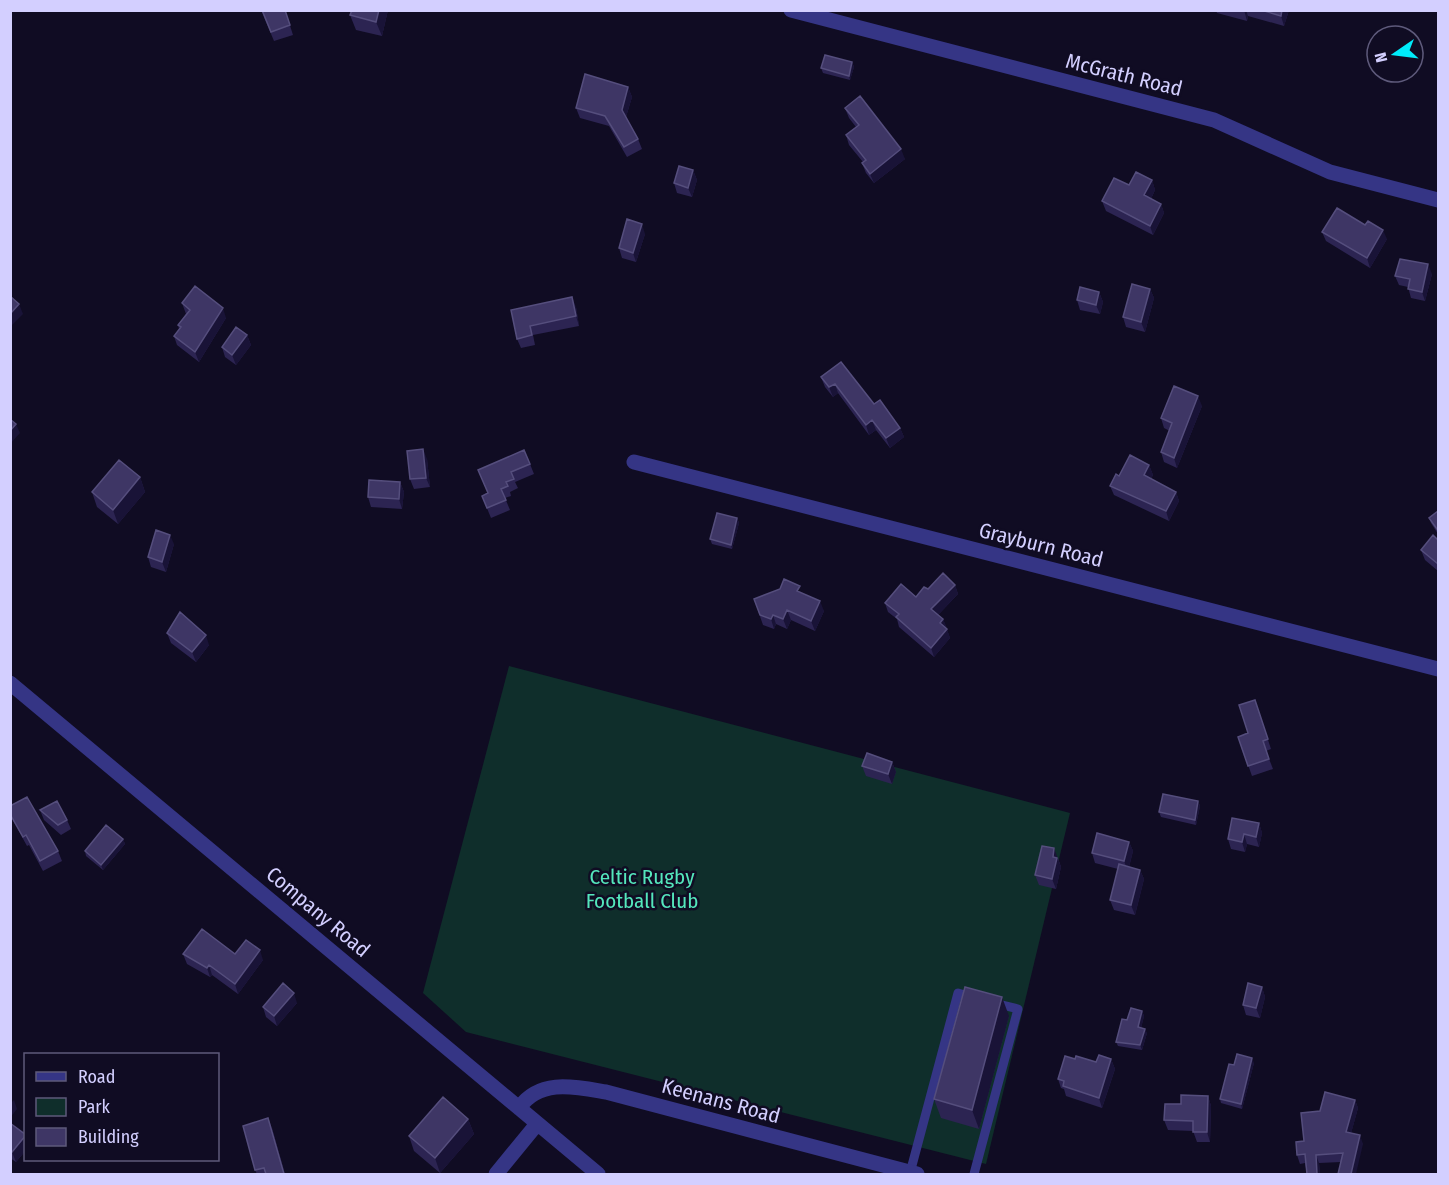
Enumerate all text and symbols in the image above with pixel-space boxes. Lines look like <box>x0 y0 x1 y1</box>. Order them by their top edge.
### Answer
north arrow <box>1365 24 1425 84</box>
street label: McGrath Road <box>1063 48 1185 102</box>
text: N <box>1371 51 1391 64</box>
street label: Grayburn Road <box>976 517 1106 573</box>
street label: Company Road <box>261 861 375 963</box>
park label: Celtic Rugby Football Club <box>586 864 698 914</box>
legend <box>24 1053 219 1161</box>
text: Road <box>78 1066 115 1088</box>
street label: Keenans Road <box>659 1073 783 1129</box>
text: Park <box>78 1096 111 1118</box>
text: Building <box>78 1126 139 1148</box>

